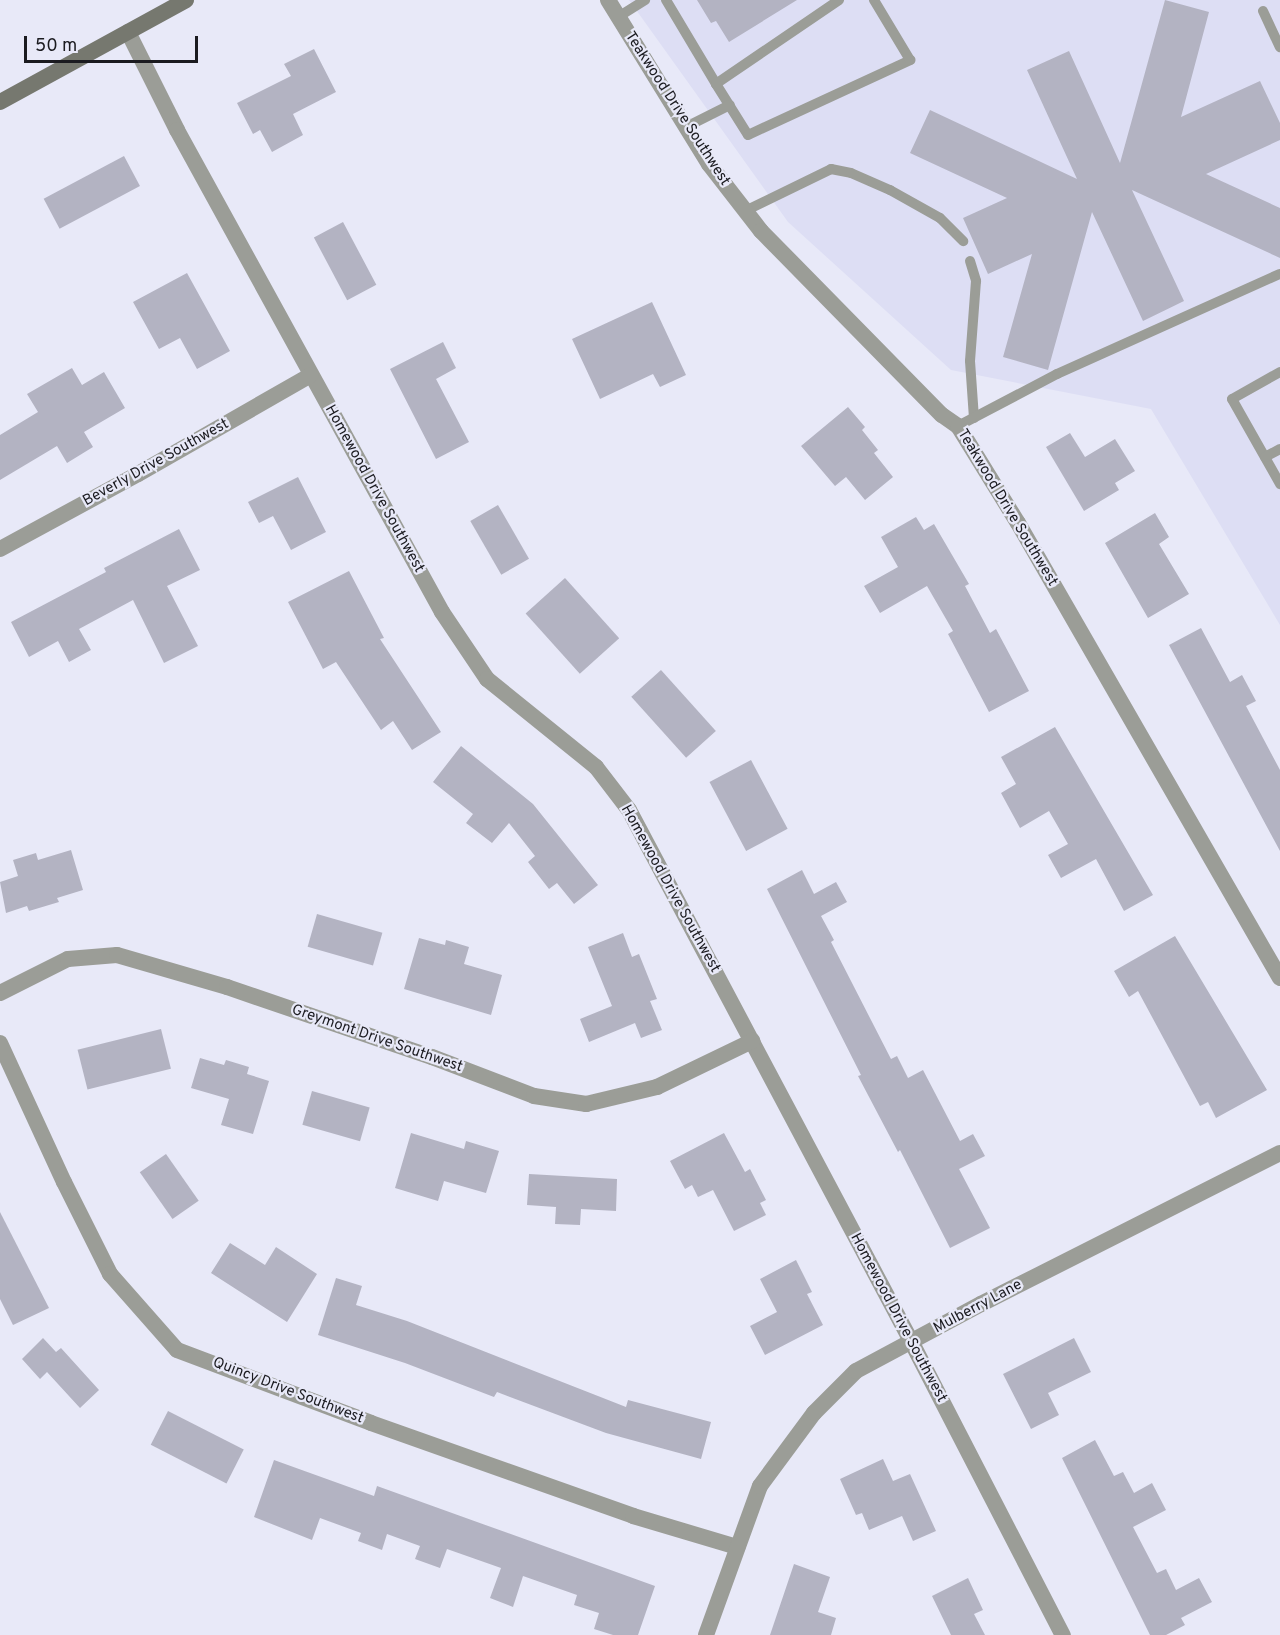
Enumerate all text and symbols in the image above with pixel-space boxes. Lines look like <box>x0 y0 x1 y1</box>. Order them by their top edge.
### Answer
scale bar <box>27 24 201 62</box>
street label: Teakwood Drive Southwest <box>620 29 734 189</box>
text: 50 m <box>35 35 77 58</box>
street label: Homewood Drive Southwest <box>320 402 428 576</box>
street label: Beverly Drive Southwest <box>80 415 232 511</box>
street label: Teakwood Drive Southwest <box>953 426 1061 590</box>
street label: Homewood Drive Southwest <box>616 802 724 976</box>
street label: Greymont Drive Southwest <box>289 1001 465 1077</box>
street label: Homewood Drive Southwest <box>846 1230 950 1406</box>
street label: Mulberry Lane <box>931 1276 1025 1338</box>
street label: Quincy Drive Southwest <box>210 1354 366 1428</box>

